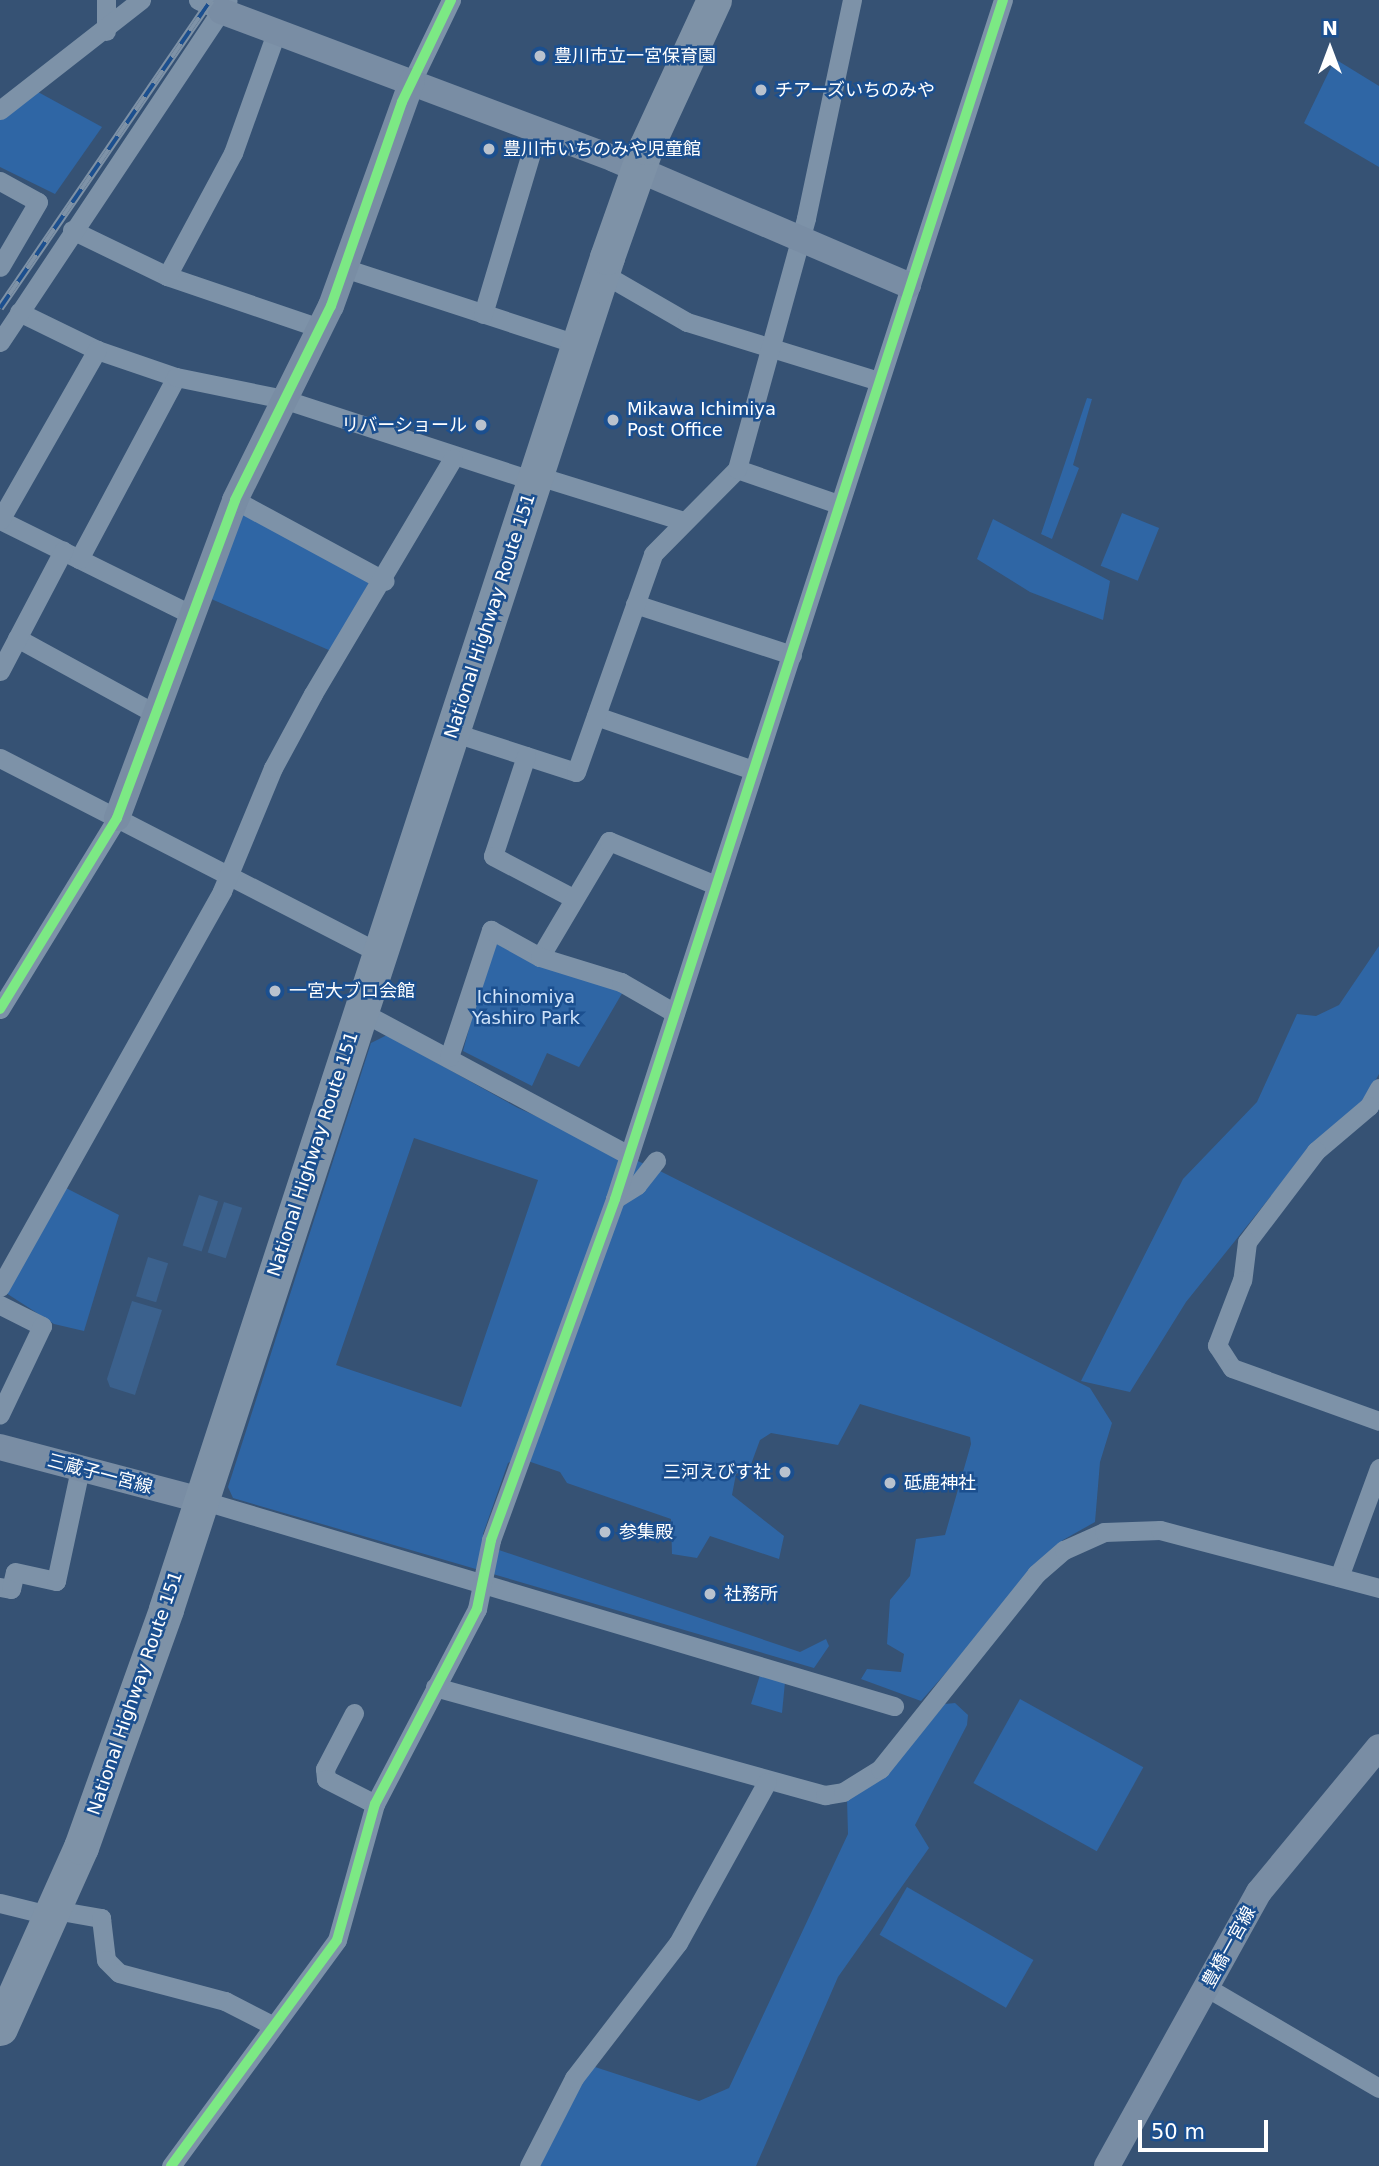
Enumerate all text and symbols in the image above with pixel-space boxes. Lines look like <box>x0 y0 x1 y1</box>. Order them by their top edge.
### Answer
north arrow <box>1295 14 1365 84</box>
text: N <box>1322 17 1338 39</box>
place label: 豊川市立一宮保育園 <box>554 45 716 67</box>
marker: 豊川市立一宮保育園 <box>532 48 548 64</box>
place label: チアーズいちのみや <box>775 79 936 101</box>
marker: チアーズいちのみや <box>753 82 769 98</box>
place label: 豊川市いちのみや児童館 <box>503 138 701 160</box>
marker: 豊川市いちのみや児童館 <box>481 141 497 157</box>
place label: Mikawa Ichimiya Post Office <box>627 399 776 442</box>
marker: Mikawa Ichimiya Post Office <box>605 412 621 428</box>
place label: リバーショール <box>341 414 467 436</box>
marker: リバーショール <box>473 417 489 433</box>
street label: National Highway Route 151 <box>440 491 540 741</box>
place label: 一宮大ブロ会館 <box>289 980 415 1002</box>
marker: 一宮大ブロ会館 <box>267 983 283 999</box>
park label: Ichinomiya Yashiro Park <box>472 987 580 1030</box>
street label: National Highway Route 151 <box>263 1029 363 1279</box>
street label: 三蔵子一宮線 <box>45 1450 155 1498</box>
place label: 三河えびす社 <box>663 1461 771 1483</box>
marker: 三河えびす社 <box>777 1464 793 1480</box>
place label: 砥鹿神社 <box>904 1472 976 1494</box>
marker: 砥鹿神社 <box>882 1475 898 1491</box>
place label: 参集殿 <box>619 1521 673 1543</box>
marker: 参集殿 <box>597 1524 613 1540</box>
street label: National Highway Route 151 <box>83 1568 187 1818</box>
place label: 社務所 <box>724 1583 778 1605</box>
marker: 社務所 <box>702 1586 718 1602</box>
street label: 豊橋一宮線 <box>1198 1902 1260 1992</box>
scale bar <box>1141 2106 1270 2150</box>
text: 50 m <box>1151 2120 1205 2144</box>

